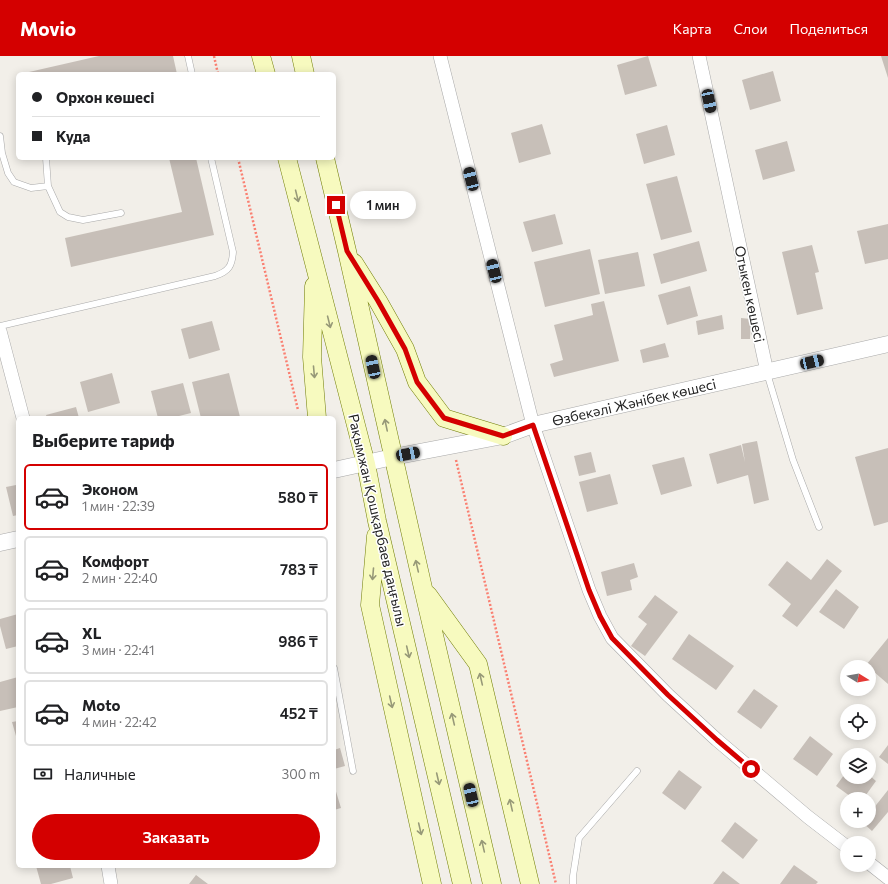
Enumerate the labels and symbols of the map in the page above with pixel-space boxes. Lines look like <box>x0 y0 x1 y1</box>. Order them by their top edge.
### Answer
car <box>701 88 717 114</box>
car <box>462 166 480 192</box>
one-way arrow <box>294 189 301 202</box>
callout: 1 мин <box>350 191 416 219</box>
route end <box>327 196 345 214</box>
street label: Отыкен көшесі <box>731 244 769 344</box>
car <box>485 258 503 284</box>
one-way arrow <box>326 315 334 328</box>
car <box>799 353 825 371</box>
car <box>365 354 381 380</box>
one-way arrow <box>310 365 317 378</box>
street label: Өзбекәлі Жәнібек көшесі <box>550 375 718 429</box>
street label: Рақымжан Қошқарбаев даңғылы <box>345 412 411 628</box>
one-way arrow <box>381 419 389 432</box>
car <box>395 446 421 462</box>
one-way arrow <box>413 559 421 572</box>
one-way arrow <box>369 567 376 580</box>
one-way arrow <box>405 646 412 659</box>
north arrow <box>840 660 876 696</box>
one-way arrow <box>477 672 485 685</box>
one-way arrow <box>388 695 396 708</box>
one-way arrow <box>449 713 457 726</box>
route start <box>742 760 760 778</box>
one-way arrow <box>434 772 442 785</box>
car <box>462 782 480 808</box>
one-way arrow <box>507 799 515 812</box>
one-way arrow <box>416 822 424 835</box>
one-way arrow <box>478 840 486 853</box>

